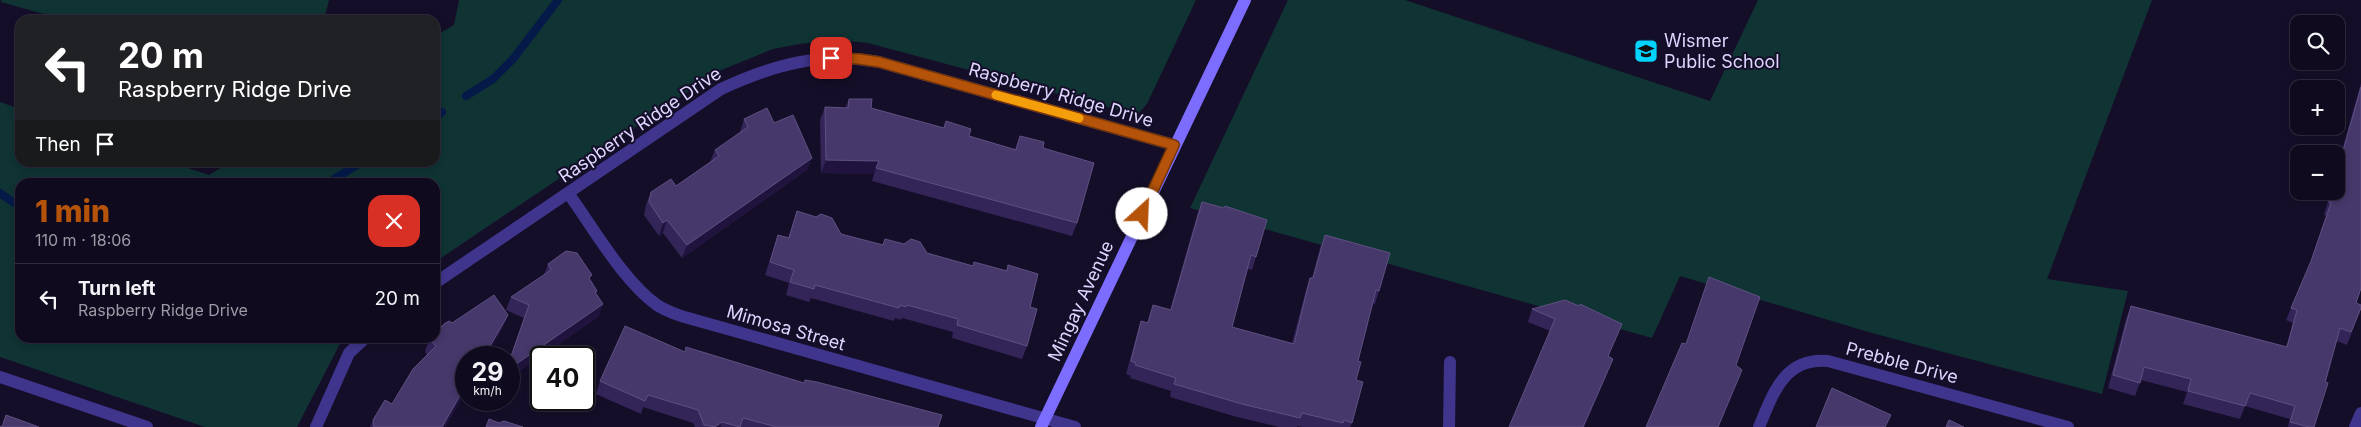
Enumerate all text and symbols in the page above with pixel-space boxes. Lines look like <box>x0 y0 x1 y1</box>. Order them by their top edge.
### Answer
map controls <box>2290 15 2345 200</box>
button: search <box>2290 15 2345 70</box>
place label: Wismer Public School <box>1664 30 1780 72</box>
text: 20 m <box>118 34 204 76</box>
icon: left <box>35 35 100 100</box>
pin <box>810 37 852 79</box>
school or university icon: Wismer Public School <box>1633 38 1659 64</box>
icon: arrive <box>817 44 845 72</box>
street label: Raspberry Ridge Drive <box>966 58 1156 131</box>
street label: Raspberry Ridge Drive <box>555 62 725 187</box>
text: Raspberry Ridge Drive <box>118 76 352 102</box>
button: + <box>2290 80 2345 135</box>
icon: arrive <box>91 130 119 158</box>
text: Then <box>35 133 81 156</box>
button: − <box>2290 145 2345 200</box>
position arrow <box>1115 187 1167 239</box>
text: 1 min <box>35 193 110 229</box>
button: close <box>368 195 420 247</box>
text: 110 m · 18:06 <box>35 230 131 250</box>
street label: Mingay Avenue <box>1043 237 1118 364</box>
text: Turn left <box>78 277 156 300</box>
icon: left <box>35 285 63 313</box>
text: 20 m <box>374 287 420 310</box>
text: Raspberry Ridge Drive <box>78 300 248 320</box>
street label: Mimosa Street <box>724 301 848 355</box>
street label: Prebble Drive <box>1844 337 1960 388</box>
speed limit sign: 40 <box>530 346 595 411</box>
text: 29 <box>472 357 503 387</box>
text: km/h <box>473 383 502 398</box>

